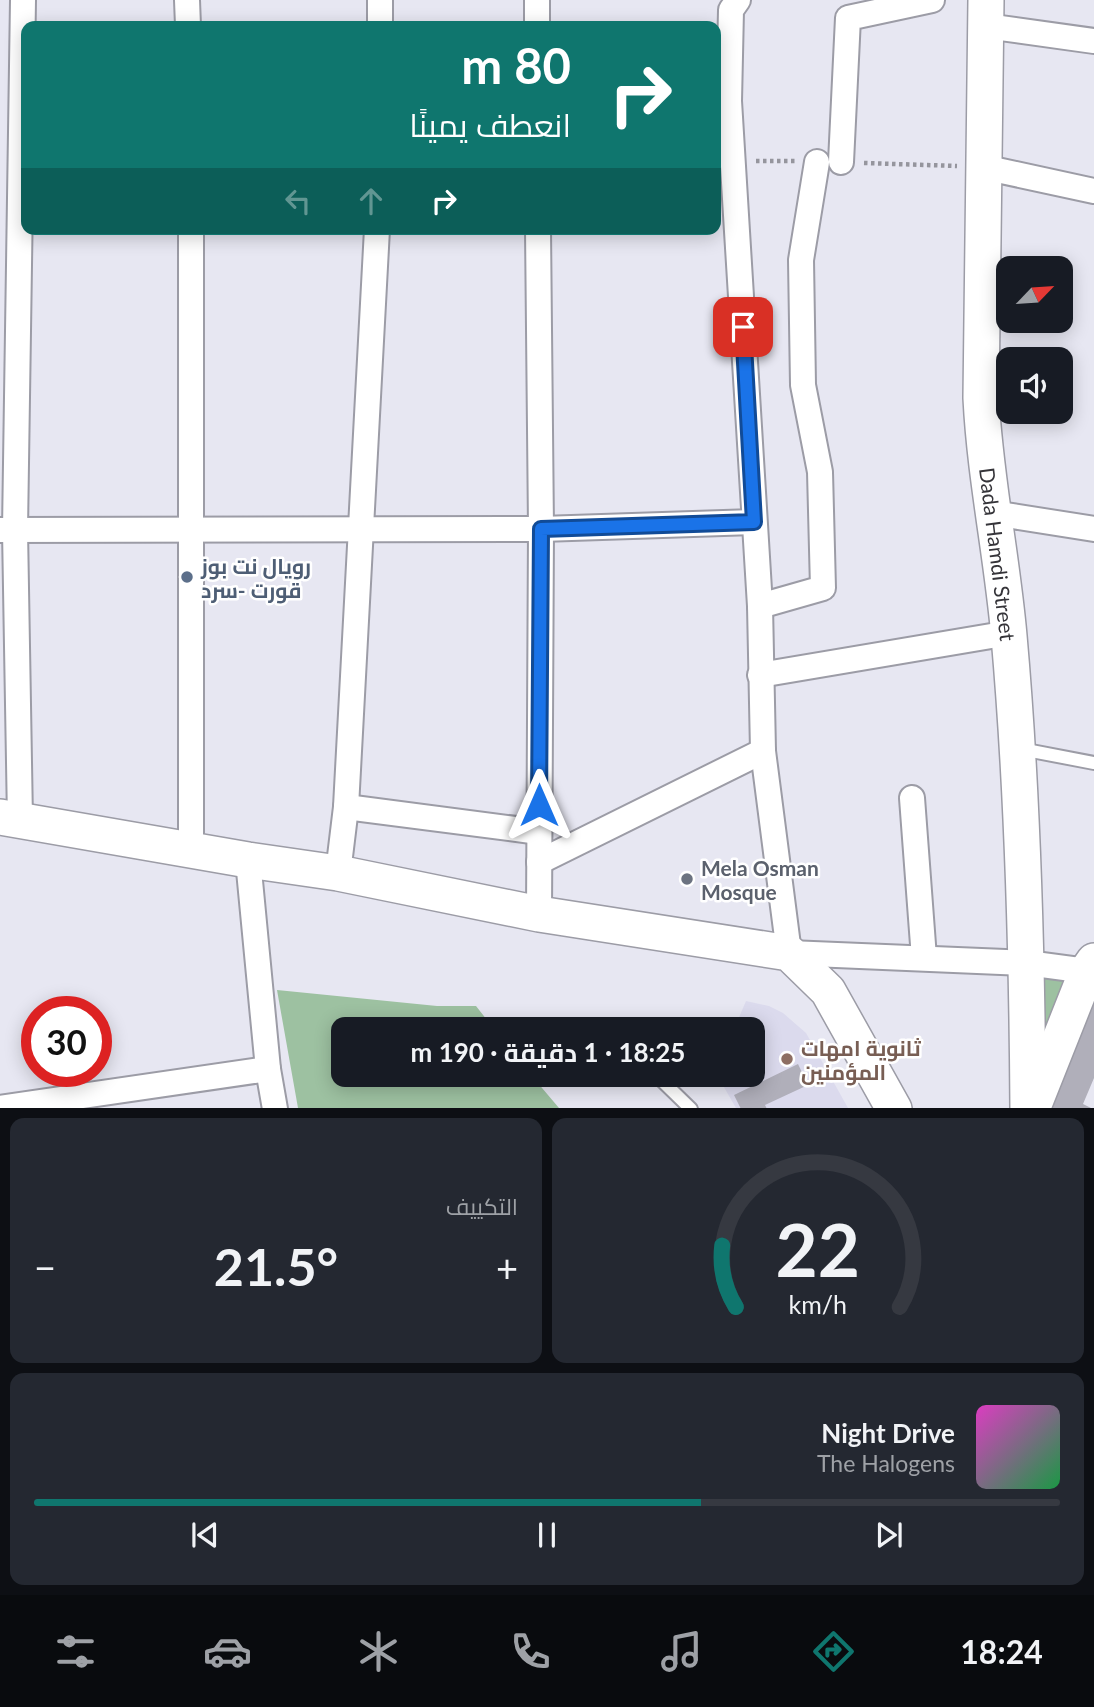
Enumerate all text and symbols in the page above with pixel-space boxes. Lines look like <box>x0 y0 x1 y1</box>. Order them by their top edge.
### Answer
text: 80 m <box>461 36 571 94</box>
icon: right <box>595 49 686 140</box>
text: انعطف يمينًا <box>409 105 571 144</box>
icon: left <box>279 182 317 220</box>
icon: ahead <box>352 182 390 220</box>
icon: right <box>425 182 463 220</box>
north arrow <box>996 256 1073 332</box>
map controls <box>996 256 1073 424</box>
pin <box>713 297 773 357</box>
icon: arrive <box>724 308 762 346</box>
button: sound <box>996 347 1073 424</box>
street label: Dada Hamdi Street <box>975 466 1021 643</box>
place label: رويال نت بوز قورت -سرد <box>200 553 311 604</box>
marker: رويال نت بوز قورت -سرد <box>179 569 195 585</box>
position arrow <box>502 768 576 842</box>
place label: Mela Osman Mosque <box>701 855 819 904</box>
marker: Mela Osman Mosque <box>679 871 695 887</box>
speed limit sign: 30 <box>21 996 112 1087</box>
place label: ثانوية امهات المؤمنين <box>801 1035 921 1086</box>
text: 18:25 · 1 دقيقة · 190 m <box>411 1036 685 1068</box>
marker: ثانوية امهات المؤمنين <box>779 1051 795 1067</box>
text: التكييف <box>446 1192 518 1220</box>
text: 22 <box>776 1205 860 1293</box>
text: 21.5° <box>214 1235 338 1297</box>
text: − <box>34 1244 56 1290</box>
text: + <box>496 1244 518 1290</box>
text: km/h <box>789 1288 847 1318</box>
text: Night Drive <box>821 1417 955 1449</box>
text: The Halogens <box>817 1449 955 1477</box>
icon: previous <box>186 1516 224 1554</box>
icon: pause <box>528 1516 566 1554</box>
icon: next <box>870 1516 908 1554</box>
icon: filters <box>51 1627 100 1676</box>
icon: car <box>203 1627 252 1676</box>
icon: climate <box>354 1627 403 1676</box>
icon: phone <box>506 1627 555 1676</box>
icon: music <box>657 1627 706 1676</box>
icon: directions <box>809 1627 858 1676</box>
text: 18:24 <box>960 1632 1043 1671</box>

